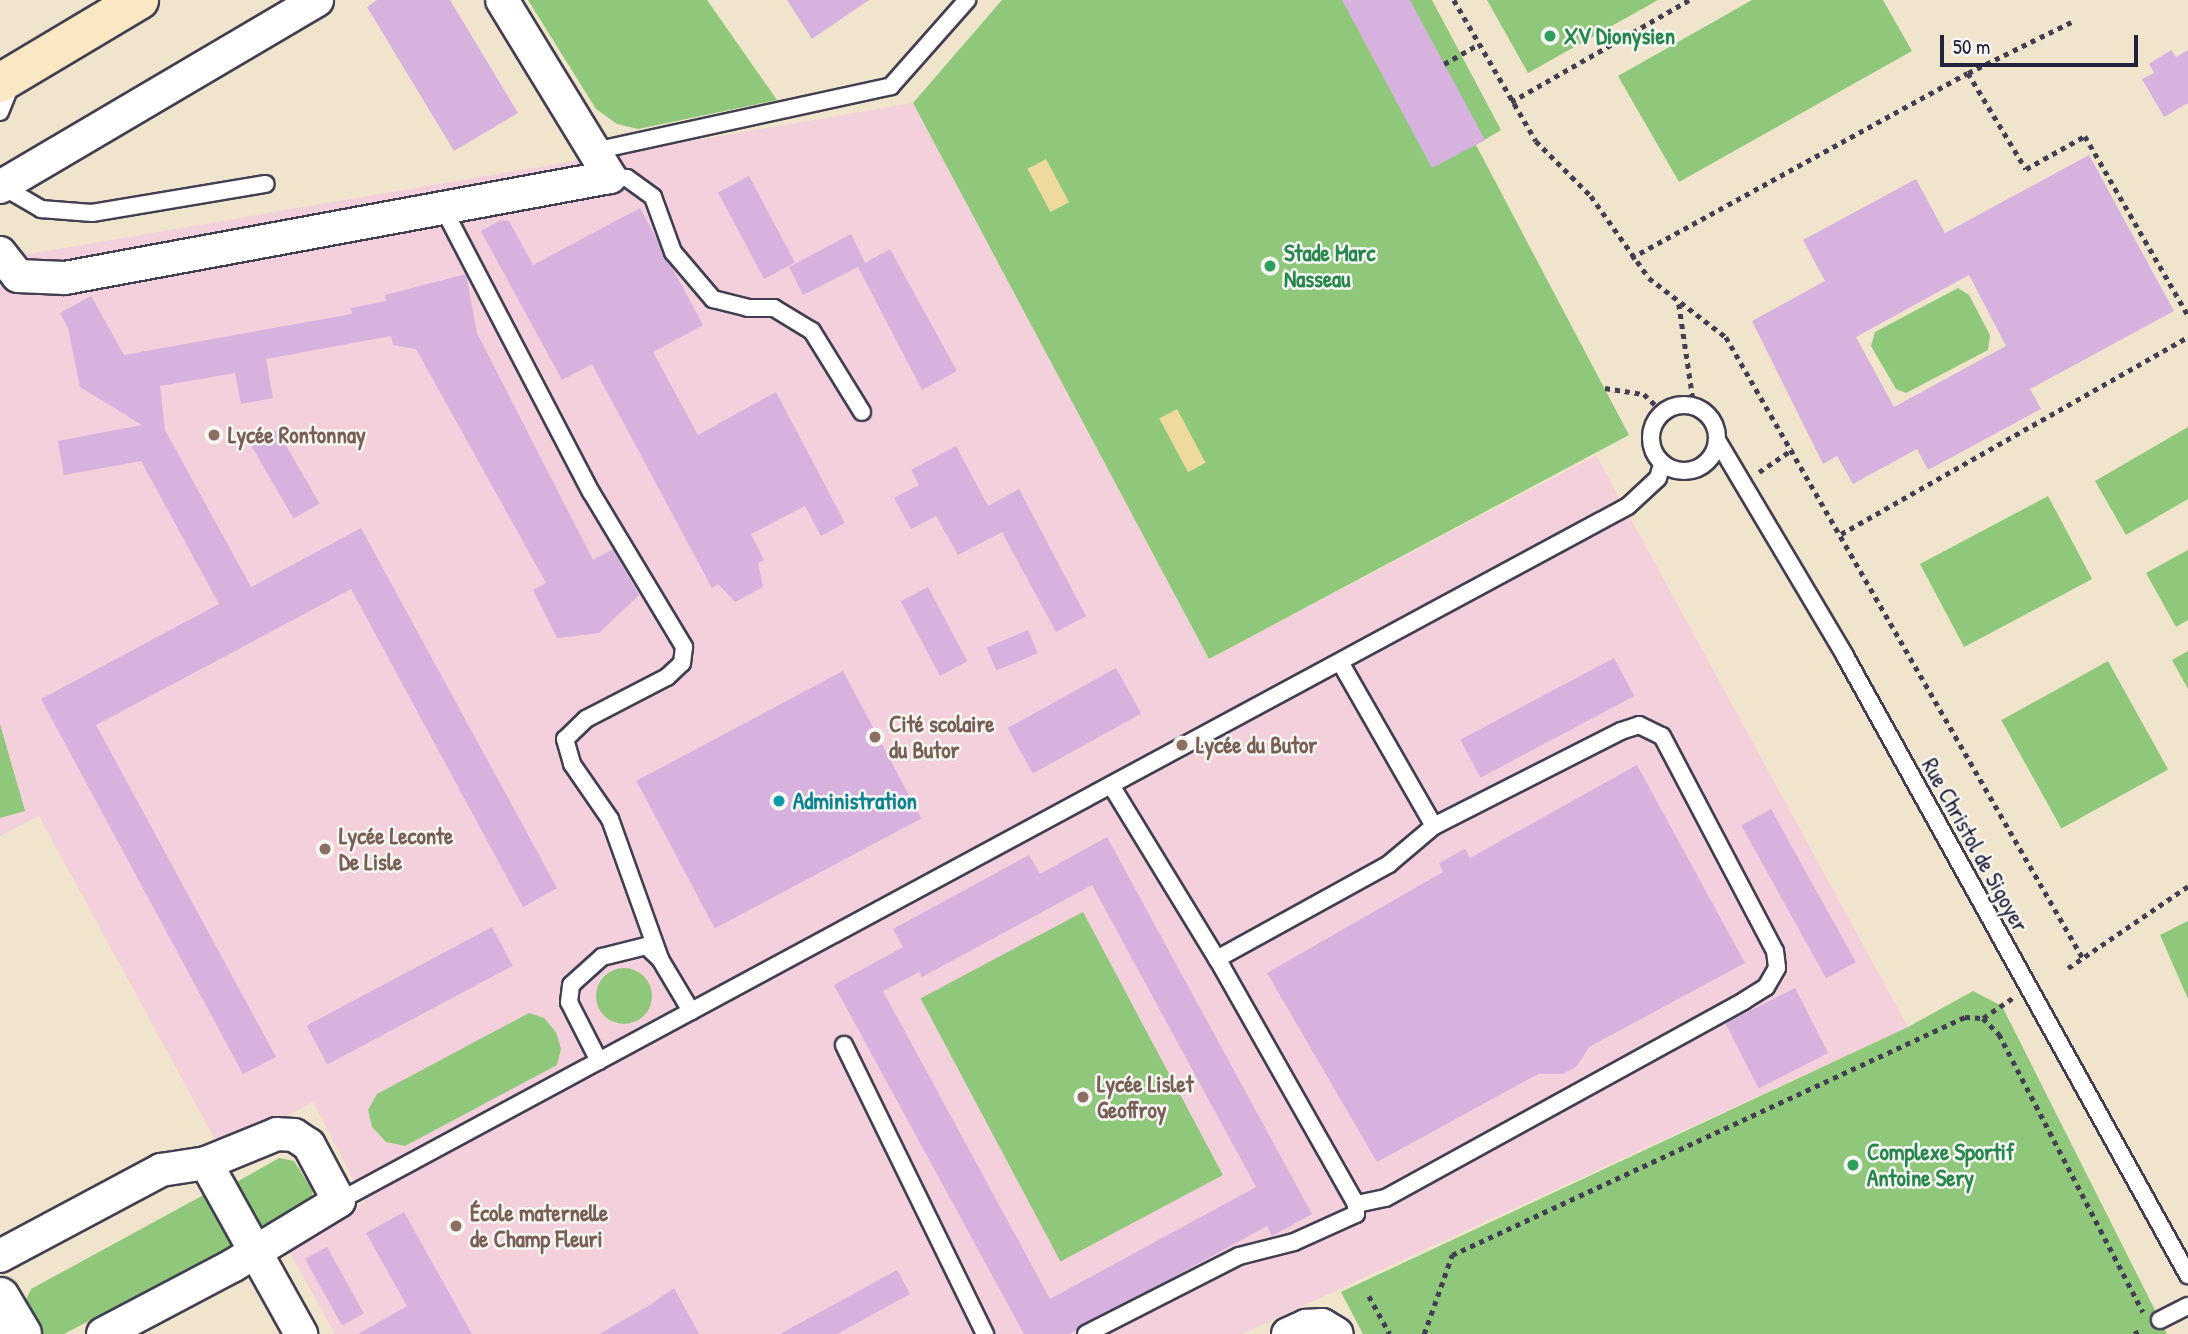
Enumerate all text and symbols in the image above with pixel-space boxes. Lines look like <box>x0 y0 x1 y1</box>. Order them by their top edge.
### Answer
scale bar <box>1943 21 2141 65</box>
place label: XV Dionysien <box>1564 22 1675 50</box>
marker: XV Dionysien <box>1542 28 1558 44</box>
text: 50 m <box>1953 32 1990 61</box>
place label: Stade Marc Nasseau <box>1284 239 1375 293</box>
marker: Stade Marc Nasseau <box>1262 258 1278 274</box>
place label: Lycée Rontonnay <box>228 421 366 449</box>
marker: Lycée Rontonnay <box>206 427 222 443</box>
place label: Cité scolaire du Butor <box>889 710 994 764</box>
marker: Cité scolaire du Butor <box>867 729 883 745</box>
place label: Lycée du Butor <box>1196 731 1317 759</box>
marker: Lycée du Butor <box>1174 737 1190 753</box>
street label: Rue Christol de Sigoyer <box>1916 753 2034 937</box>
place label: Administration <box>793 787 917 815</box>
marker: Administration <box>771 793 787 809</box>
place label: Lycée Leconte De Lisle <box>339 822 453 876</box>
marker: Lycée Leconte De Lisle <box>317 841 333 857</box>
place label: Lycée Lislet Geoffroy <box>1097 1070 1194 1124</box>
marker: Lycée Lislet Geoffroy <box>1075 1089 1091 1105</box>
place label: Complexe Sportif Antoine Sery <box>1867 1138 2014 1192</box>
marker: Complexe Sportif Antoine Sery <box>1845 1157 1861 1173</box>
place label: École maternelle de Champ Fleuri <box>470 1199 608 1253</box>
marker: École maternelle de Champ Fleuri <box>448 1218 464 1234</box>

